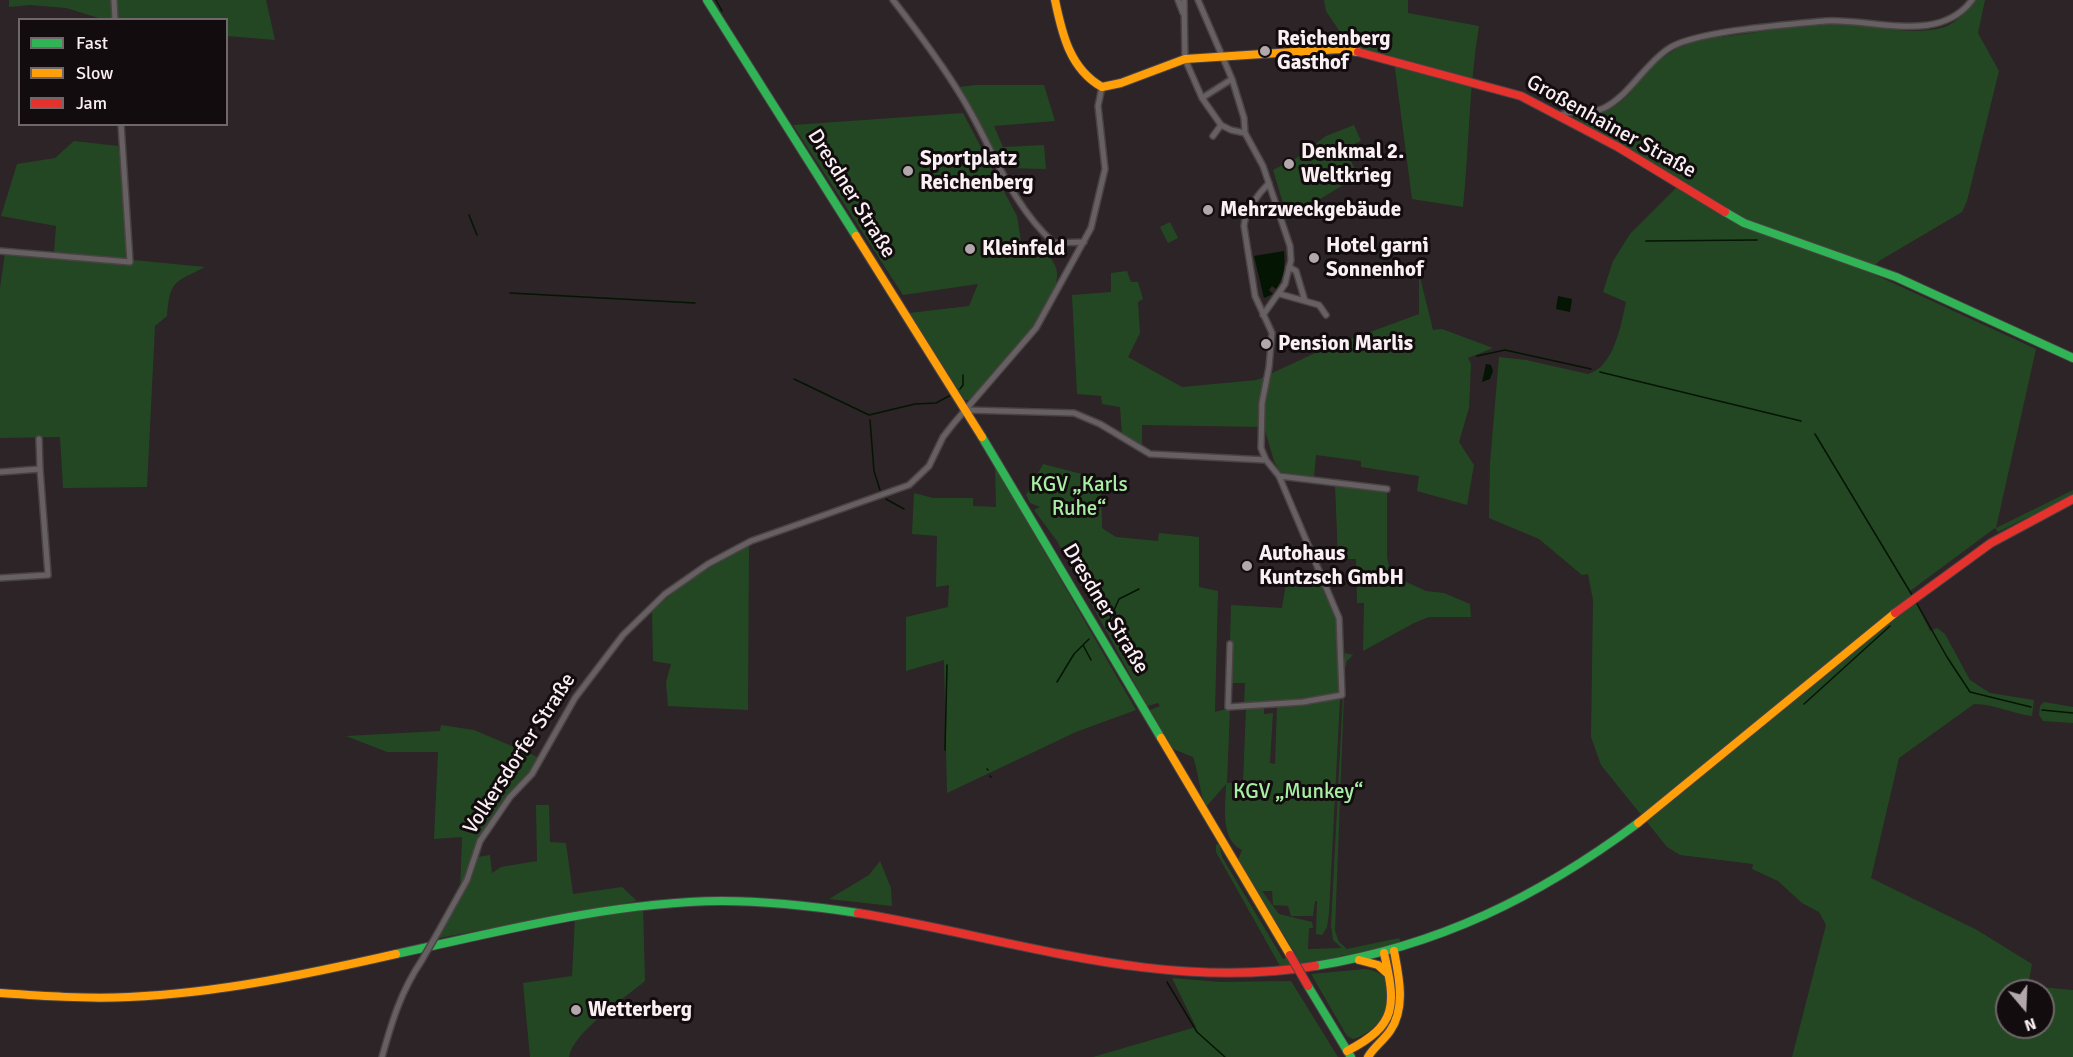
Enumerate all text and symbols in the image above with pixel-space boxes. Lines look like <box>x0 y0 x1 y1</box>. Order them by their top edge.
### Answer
legend <box>18 18 228 126</box>
place label: Reichenberg Gasthof <box>1277 26 1391 76</box>
text: Fast <box>76 32 108 54</box>
marker: Reichenberg Gasthof <box>1258 44 1272 58</box>
text: Slow <box>76 62 113 84</box>
street label: Großenhainer Straße <box>1522 70 1700 184</box>
text: Jam <box>76 92 107 114</box>
street label: Dresdner Straße <box>801 125 901 263</box>
place label: Denkmal 2. Weltkrieg <box>1301 139 1404 189</box>
place label: Sportplatz Reichenberg <box>920 146 1034 196</box>
marker: Denkmal 2. Weltkrieg <box>1282 157 1296 171</box>
marker: Sportplatz Reichenberg <box>901 164 915 178</box>
place label: Mehrzweckgebäude <box>1220 197 1401 223</box>
marker: Mehrzweckgebäude <box>1201 203 1215 217</box>
place label: Hotel garni Sonnenhof <box>1326 233 1429 283</box>
place label: Kleinfeld <box>982 236 1065 262</box>
marker: Kleinfeld <box>963 242 977 256</box>
marker: Hotel garni Sonnenhof <box>1307 251 1321 265</box>
place label: Pension Marlis <box>1278 331 1413 357</box>
marker: Pension Marlis <box>1259 337 1273 351</box>
park label: KGV „Karls Ruhe“ <box>1030 472 1128 522</box>
street label: Dresdner Straße <box>1056 540 1154 678</box>
place label: Autohaus Kuntzsch GmbH <box>1259 541 1404 591</box>
marker: Autohaus Kuntzsch GmbH <box>1240 559 1254 573</box>
street label: Volkersdorfer Straße <box>459 669 581 839</box>
park label: KGV „Munkey“ <box>1233 779 1363 805</box>
north arrow <box>1995 979 2055 1039</box>
place label: Wetterberg <box>588 997 692 1023</box>
marker: Wetterberg <box>569 1003 583 1017</box>
text: N <box>2022 1013 2039 1035</box>

